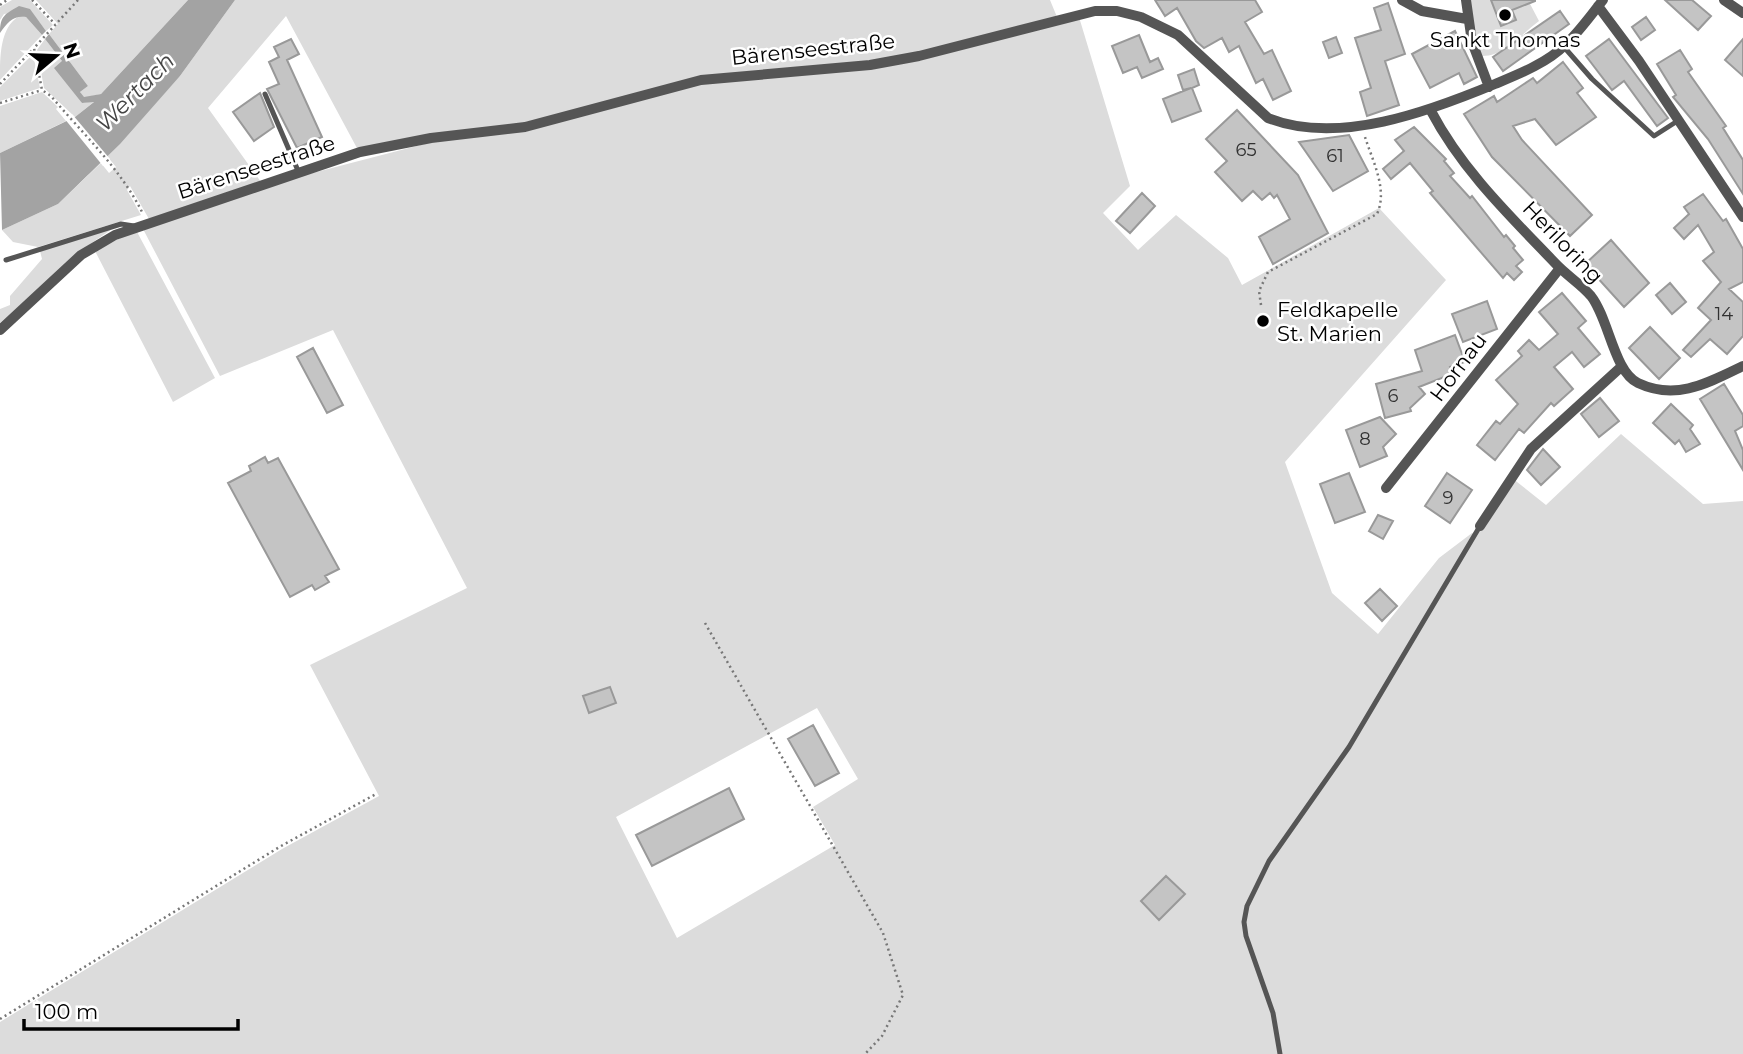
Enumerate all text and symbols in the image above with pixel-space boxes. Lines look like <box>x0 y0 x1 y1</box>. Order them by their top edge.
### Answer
marker: Sankt Thomas <box>1497 7 1513 23</box>
north arrow <box>21 21 91 91</box>
place label: Sankt Thomas <box>1430 27 1580 52</box>
street label: Bärenseestraße <box>730 28 896 70</box>
text: N <box>58 40 85 62</box>
water label: Wertach <box>90 47 180 137</box>
street label: Bärenseestraße <box>174 130 338 204</box>
house number: 65 <box>1235 139 1257 161</box>
house number: 61 <box>1326 145 1344 167</box>
street label: Heriloring <box>1518 196 1608 288</box>
place label: Feldkapelle St. Marien <box>1277 297 1398 346</box>
house number: 14 <box>1715 303 1733 325</box>
marker: Feldkapelle St. Marien <box>1255 313 1271 329</box>
street label: Hornau <box>1424 328 1492 406</box>
house number: 6 <box>1388 385 1399 407</box>
house number: 8 <box>1359 428 1371 450</box>
house number: 9 <box>1443 487 1454 509</box>
scale bar <box>24 988 238 1032</box>
text: 100 m <box>35 999 98 1024</box>

